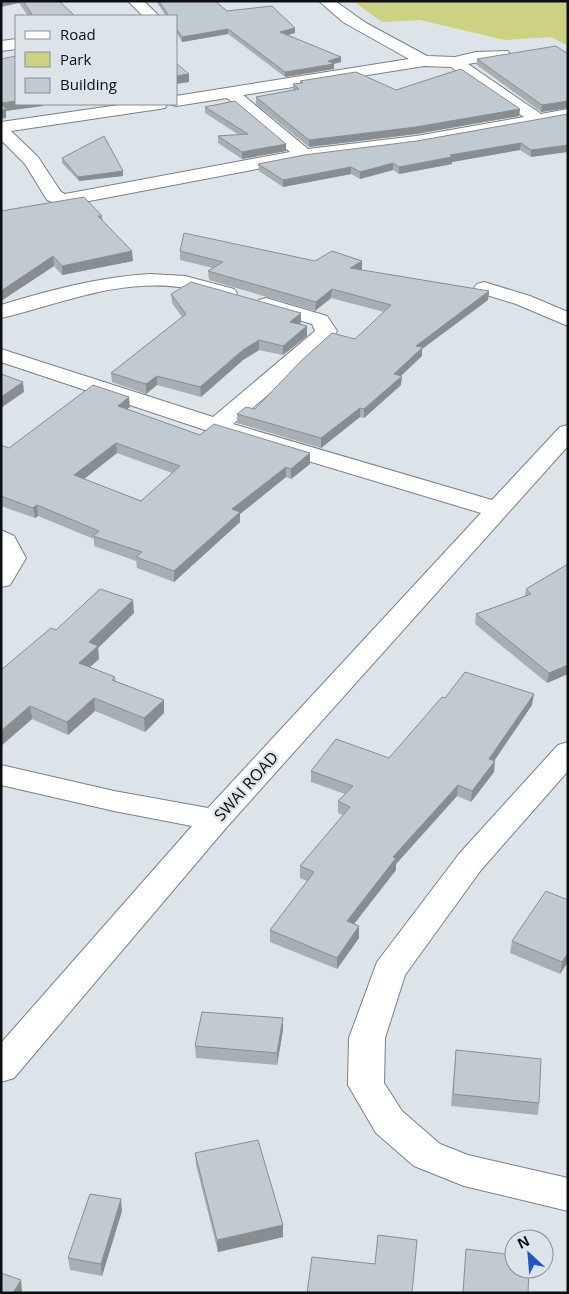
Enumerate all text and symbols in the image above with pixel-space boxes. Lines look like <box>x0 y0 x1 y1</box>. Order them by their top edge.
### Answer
legend <box>15 15 178 105</box>
text: Road <box>60 24 96 44</box>
text: Park <box>60 49 91 69</box>
text: Building <box>60 74 117 94</box>
street label: SWAI ROAD <box>209 747 283 825</box>
north arrow <box>504 1229 554 1279</box>
text: N <box>514 1231 532 1253</box>

